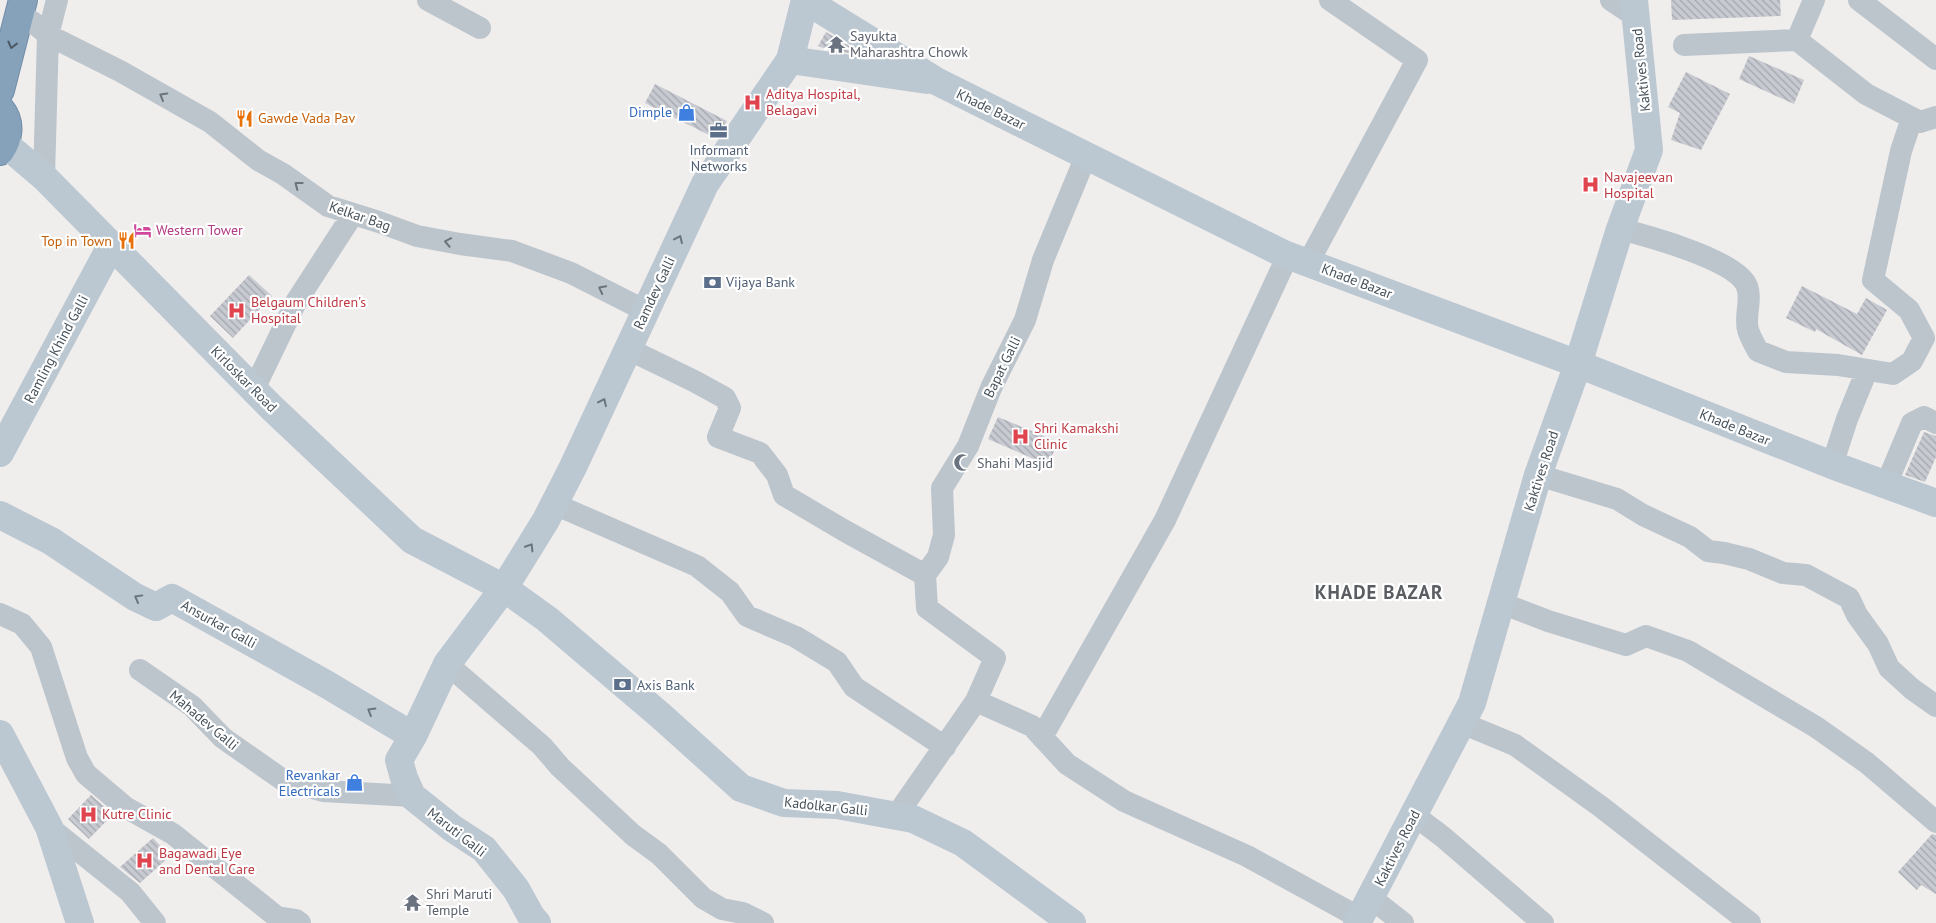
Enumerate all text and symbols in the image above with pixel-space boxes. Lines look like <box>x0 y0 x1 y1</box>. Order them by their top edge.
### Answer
place label: Sayukta Maharashtra Chowk <box>850 27 968 61</box>
street label: Kaktives Road <box>1628 28 1654 112</box>
temple icon: Sayukta Maharashtra Chowk <box>826 34 846 54</box>
one-way arrow <box>7 41 18 50</box>
place label: Aditya Hospital, Belagavi <box>766 85 861 119</box>
street label: Khade Bazar <box>954 85 1029 134</box>
one-way arrow <box>159 92 168 102</box>
hospital icon: Aditya Hospital, Belagavi <box>742 92 762 112</box>
shop icon: Dimple <box>676 102 696 122</box>
place label: Dimple <box>629 103 672 121</box>
restaurant icon: Gawde Vada Pav <box>234 108 254 128</box>
place label: Gawde Vada Pav <box>258 109 355 127</box>
office icon: Informant Networks <box>709 120 729 140</box>
place label: Informant Networks <box>689 141 749 175</box>
place label: Navajeevan Hospital <box>1604 168 1673 202</box>
hospital icon: Navajeevan Hospital <box>1580 175 1600 195</box>
one-way arrow <box>295 182 304 190</box>
street label: Kelkar Bag <box>327 197 393 235</box>
hotel icon: Western Tower <box>132 220 152 240</box>
place label: Western Tower <box>156 221 243 239</box>
restaurant icon: Top in Town <box>116 231 136 251</box>
place label: Top in Town <box>41 232 112 250</box>
one-way arrow <box>673 235 684 244</box>
one-way arrow <box>444 237 453 248</box>
street label: Ramdev Galli <box>629 254 679 332</box>
street label: Khade Bazar <box>1319 259 1395 303</box>
bank icon: Vijaya Bank <box>702 272 722 292</box>
place label: Vijaya Bank <box>725 273 795 291</box>
one-way arrow <box>599 285 608 295</box>
street label: Ramling Khind Galli <box>20 292 92 406</box>
place label: Belgaum Children's Hospital <box>251 293 366 327</box>
hospital icon: Belgaum Children's Hospital <box>227 300 247 320</box>
street label: Bapat Galli <box>980 334 1024 400</box>
street label: Kirloskar Road <box>207 342 281 416</box>
one-way arrow <box>597 398 608 407</box>
street label: Khade Bazar <box>1697 405 1773 449</box>
place label: Shri Kamakshi Clinic <box>1034 419 1119 453</box>
hospital icon: Shri Kamakshi Clinic <box>1010 426 1030 446</box>
street label: Kaktives Road <box>1520 429 1562 513</box>
mosque icon: Shahi Masjid <box>953 453 973 473</box>
place label: Shahi Masjid <box>977 454 1053 472</box>
one-way arrow <box>523 543 533 552</box>
district label: KHADE BAZAR <box>1315 580 1443 604</box>
one-way arrow <box>135 594 144 604</box>
street label: Ansurkar Galli <box>178 596 260 652</box>
bank icon: Axis Bank <box>613 675 633 695</box>
place label: Axis Bank <box>637 676 695 694</box>
street label: Mahadev Galli <box>166 686 242 754</box>
one-way arrow <box>368 708 377 718</box>
place label: Revankar Electricals <box>279 766 340 800</box>
shop icon: Revankar Electricals <box>344 773 364 793</box>
street label: Kadolkar Galli <box>783 793 869 819</box>
street label: Maruti Galli <box>424 803 490 861</box>
hospital icon: Kutre Clinic <box>78 804 98 824</box>
place label: Kutre Clinic <box>102 805 172 823</box>
street label: Kaktives Road <box>1370 807 1424 889</box>
place label: Bagawadi Eye and Dental Care <box>159 844 255 878</box>
hospital icon: Bagawadi Eye and Dental Care <box>135 851 155 871</box>
place label: Shri Maruti Temple <box>426 885 492 919</box>
temple icon: Shri Maruti Temple <box>402 892 422 912</box>

